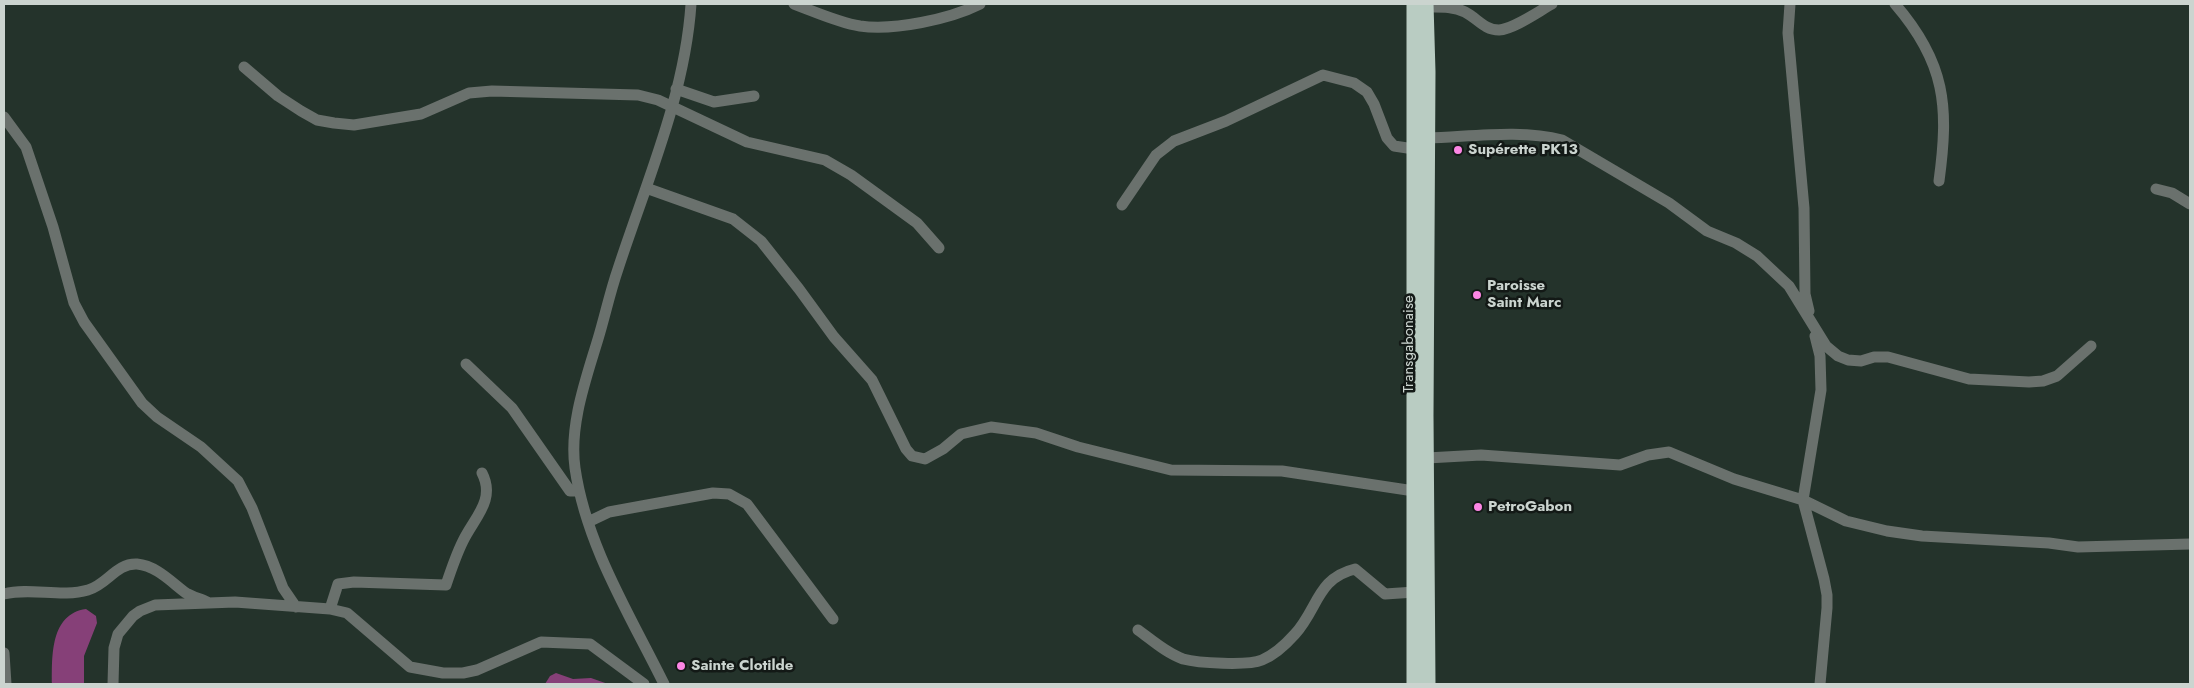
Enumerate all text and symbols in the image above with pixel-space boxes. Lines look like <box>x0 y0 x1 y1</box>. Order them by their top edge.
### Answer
place label: Supérette PK13 <box>1468 141 1578 159</box>
marker: Supérette PK13 <box>1452 144 1464 156</box>
place label: Paroisse Saint Marc <box>1487 277 1561 312</box>
marker: Paroisse Saint Marc <box>1471 289 1483 301</box>
street label: Transgabonaise <box>1400 295 1418 393</box>
place label: PetroGabon <box>1488 498 1572 516</box>
marker: PetroGabon <box>1472 501 1484 513</box>
place label: Sainte Clotilde <box>691 657 793 675</box>
marker: Sainte Clotilde <box>675 660 687 672</box>

